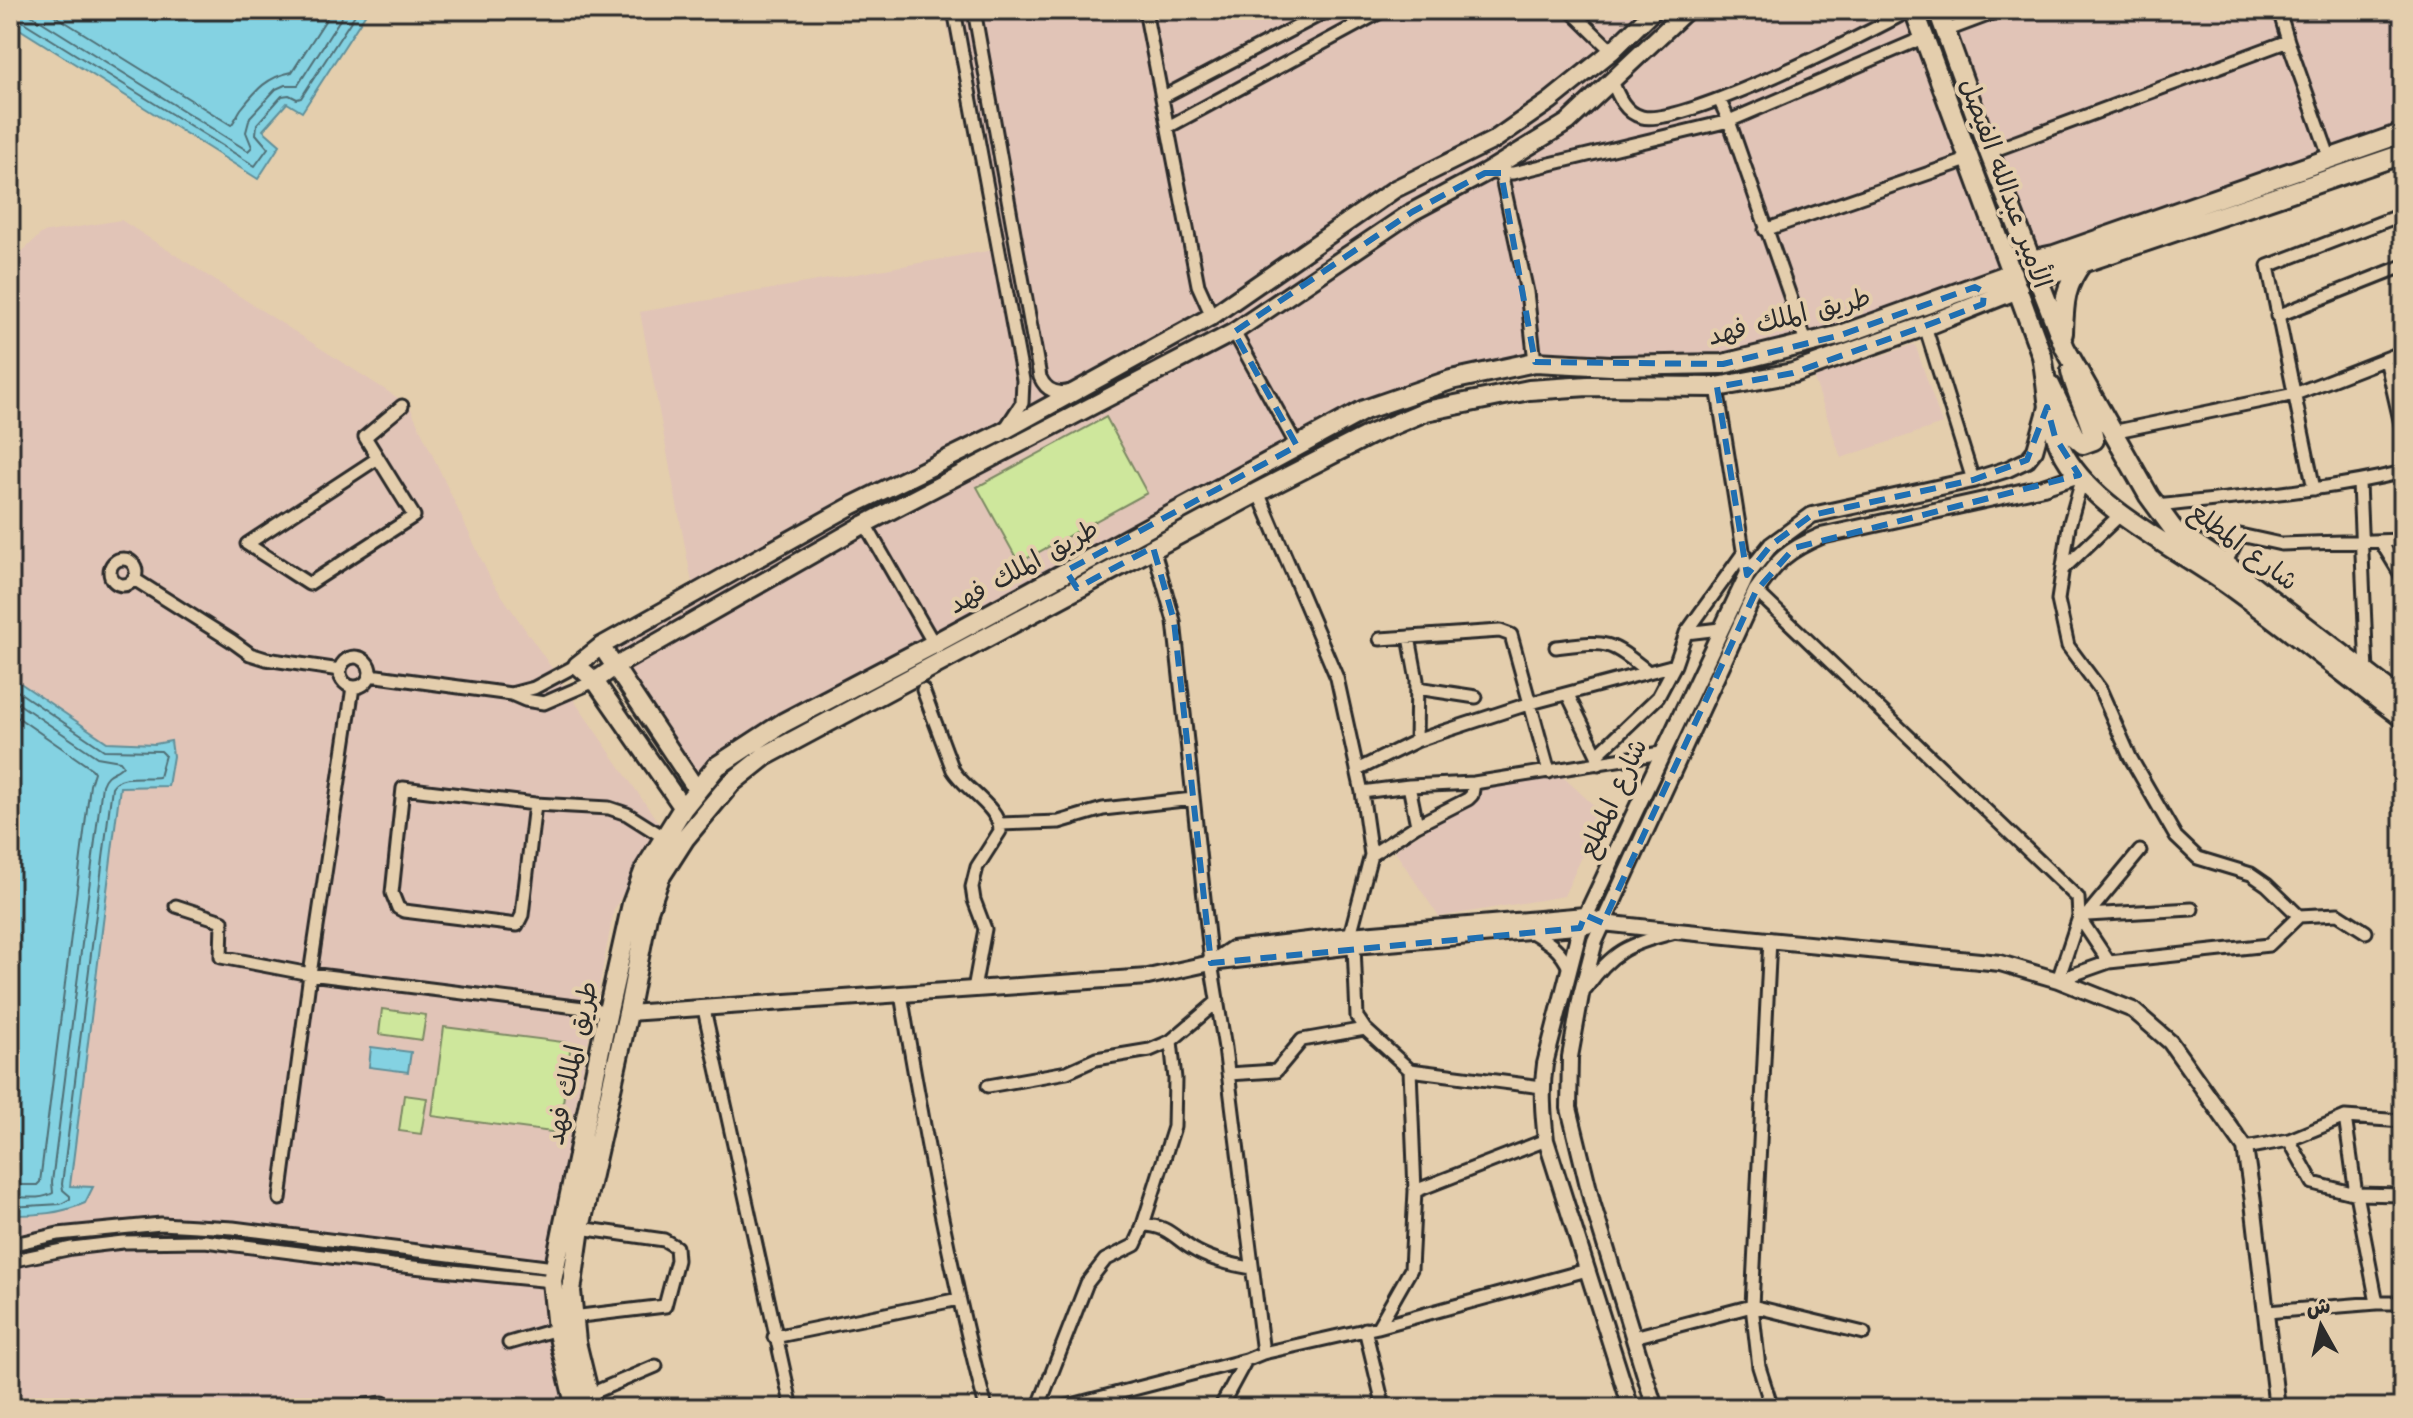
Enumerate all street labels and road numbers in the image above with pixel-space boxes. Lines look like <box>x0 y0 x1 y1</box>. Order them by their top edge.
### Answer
street label: الأمير عبدالله الفيصل <box>1950 73 2061 293</box>
street label: طريق الملك فهد <box>1704 279 1874 355</box>
street label: شارع المطلع <box>2181 494 2305 600</box>
street label: طريق الملك فهد <box>942 511 1105 623</box>
street label: شارع المطلع <box>1570 733 1656 864</box>
street label: طريق الملك فهد <box>537 978 607 1148</box>

